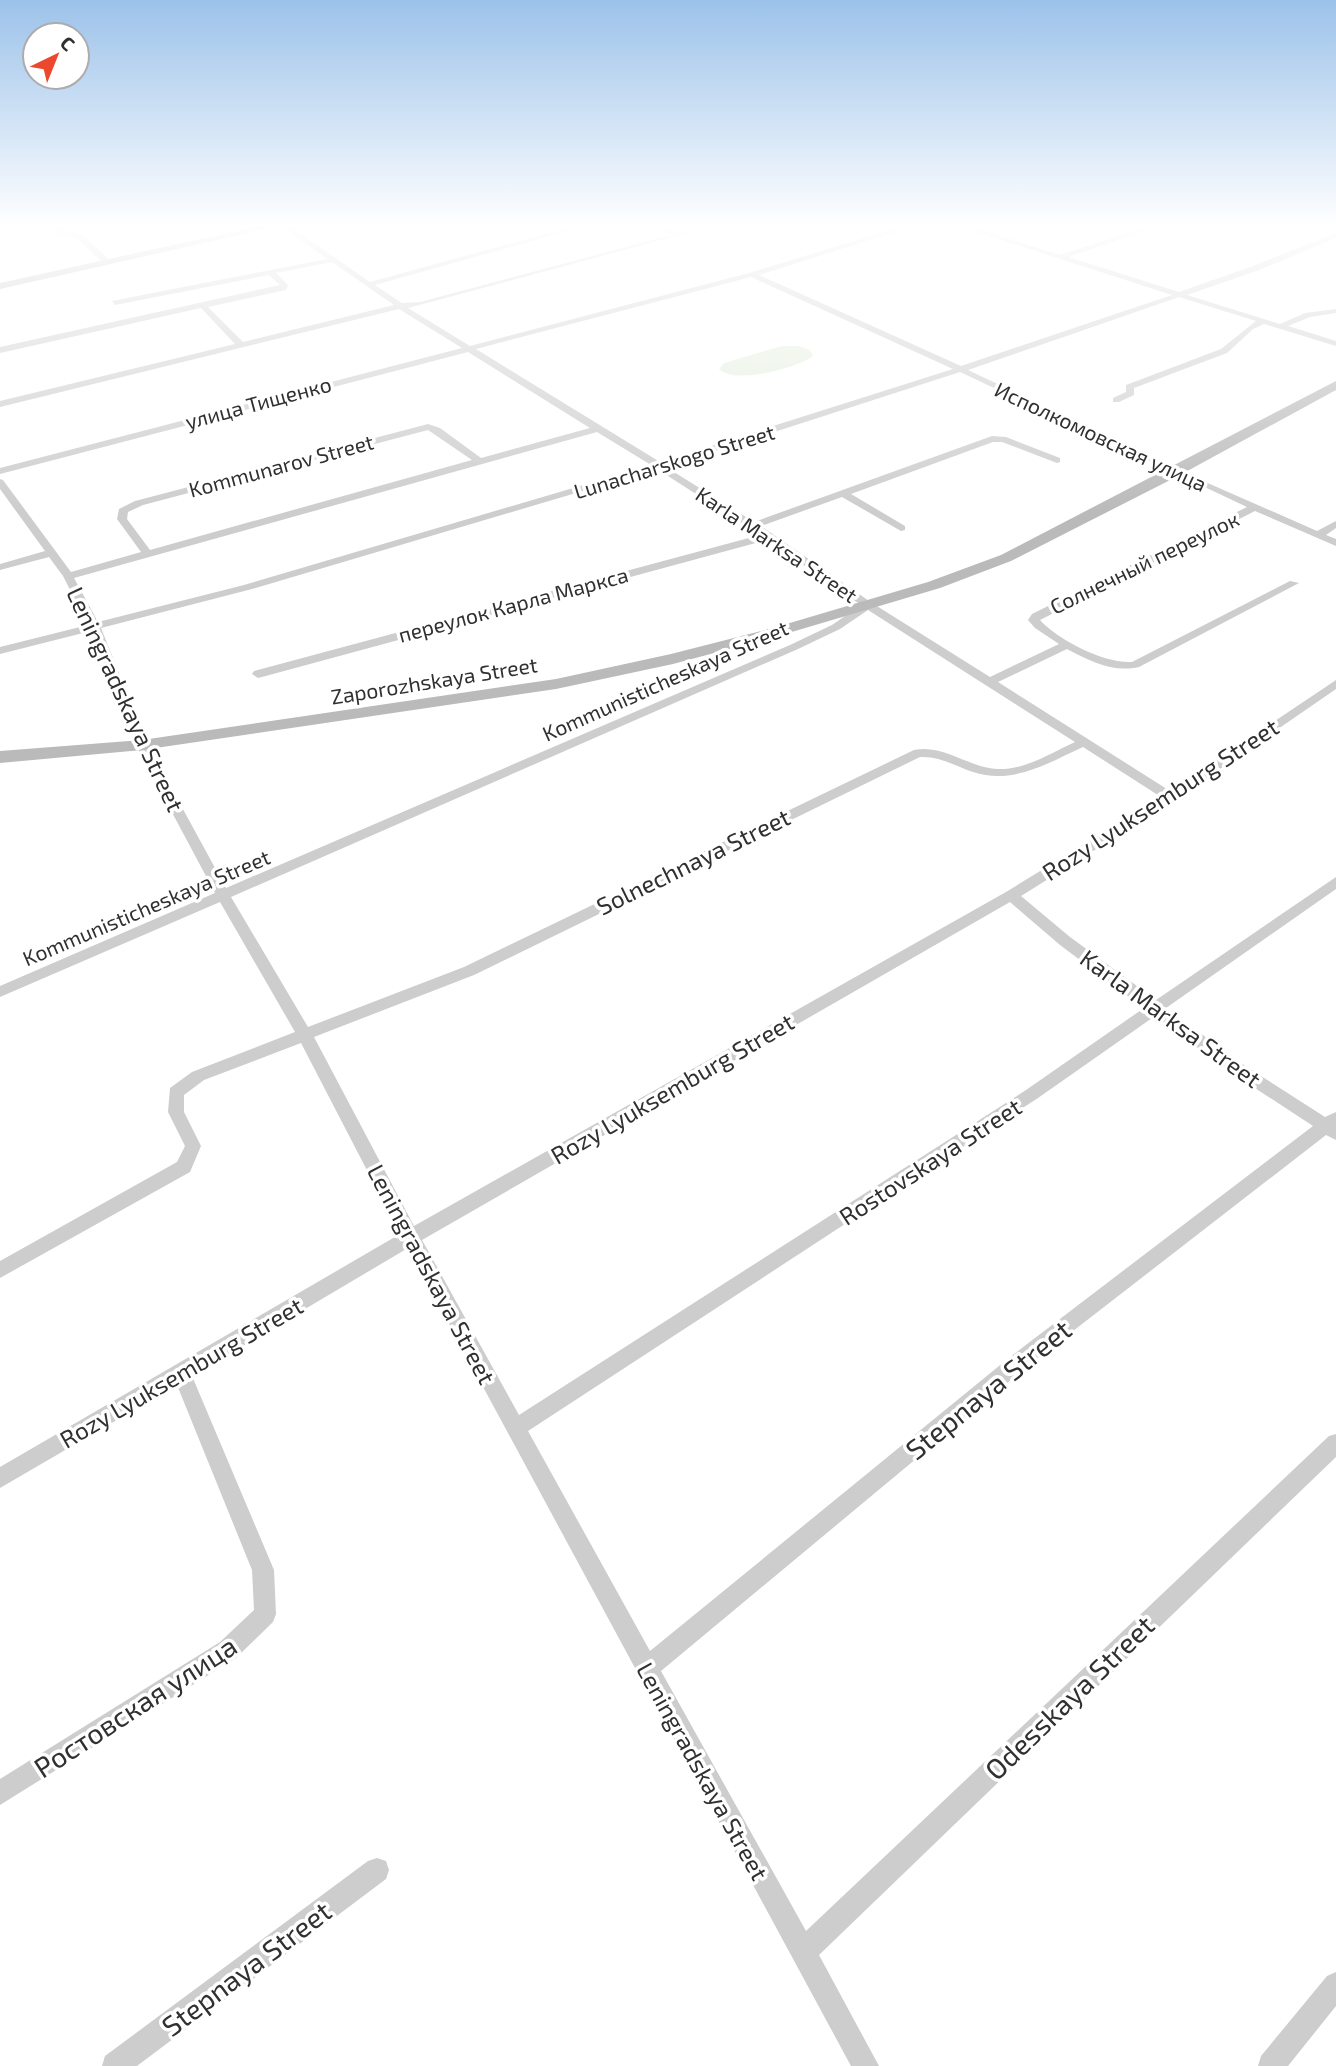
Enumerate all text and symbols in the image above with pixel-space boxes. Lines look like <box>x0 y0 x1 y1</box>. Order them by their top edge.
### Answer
north arrow <box>21 21 91 91</box>
text: С <box>56 31 80 55</box>
street label: улица Тищенко <box>182 370 334 434</box>
street label: Исполкомовская улица <box>991 376 1211 497</box>
street label: Lunacharskogo Street <box>571 419 777 503</box>
street label: Kommunarov Street <box>186 428 376 502</box>
street label: Karla Marksa Street <box>692 481 862 607</box>
street label: Солнечный переулок <box>1046 505 1243 620</box>
street label: переулок Карла Маркса <box>395 561 631 648</box>
street label: Leningradskaya Street <box>61 582 191 816</box>
street label: Kommunisticheskaya Street <box>538 614 792 746</box>
street label: Zaporozhskaya Street <box>329 651 539 709</box>
street label: Rozy Lyuksemburg Street <box>1036 712 1284 886</box>
street label: Solnechnaya Street <box>592 802 794 920</box>
street label: Kommunisticheskaya Street <box>19 843 273 971</box>
street label: Karla Marksa Street <box>1075 943 1267 1093</box>
street label: Rozy Lyuksemburg Street <box>545 1006 799 1170</box>
street label: Rostovskaya Street <box>834 1091 1026 1231</box>
street label: Leningradskaya Street <box>362 1159 502 1389</box>
street label: Rozy Lyuksemburg Street <box>54 1290 308 1454</box>
street label: Stepnaya Street <box>898 1312 1078 1466</box>
street label: Odesskaya Street <box>977 1608 1161 1786</box>
street label: Ростовская улица <box>27 1628 243 1784</box>
street label: Leningradskaya Street <box>631 1657 775 1885</box>
street label: Stepnaya Street <box>155 1893 337 2043</box>

